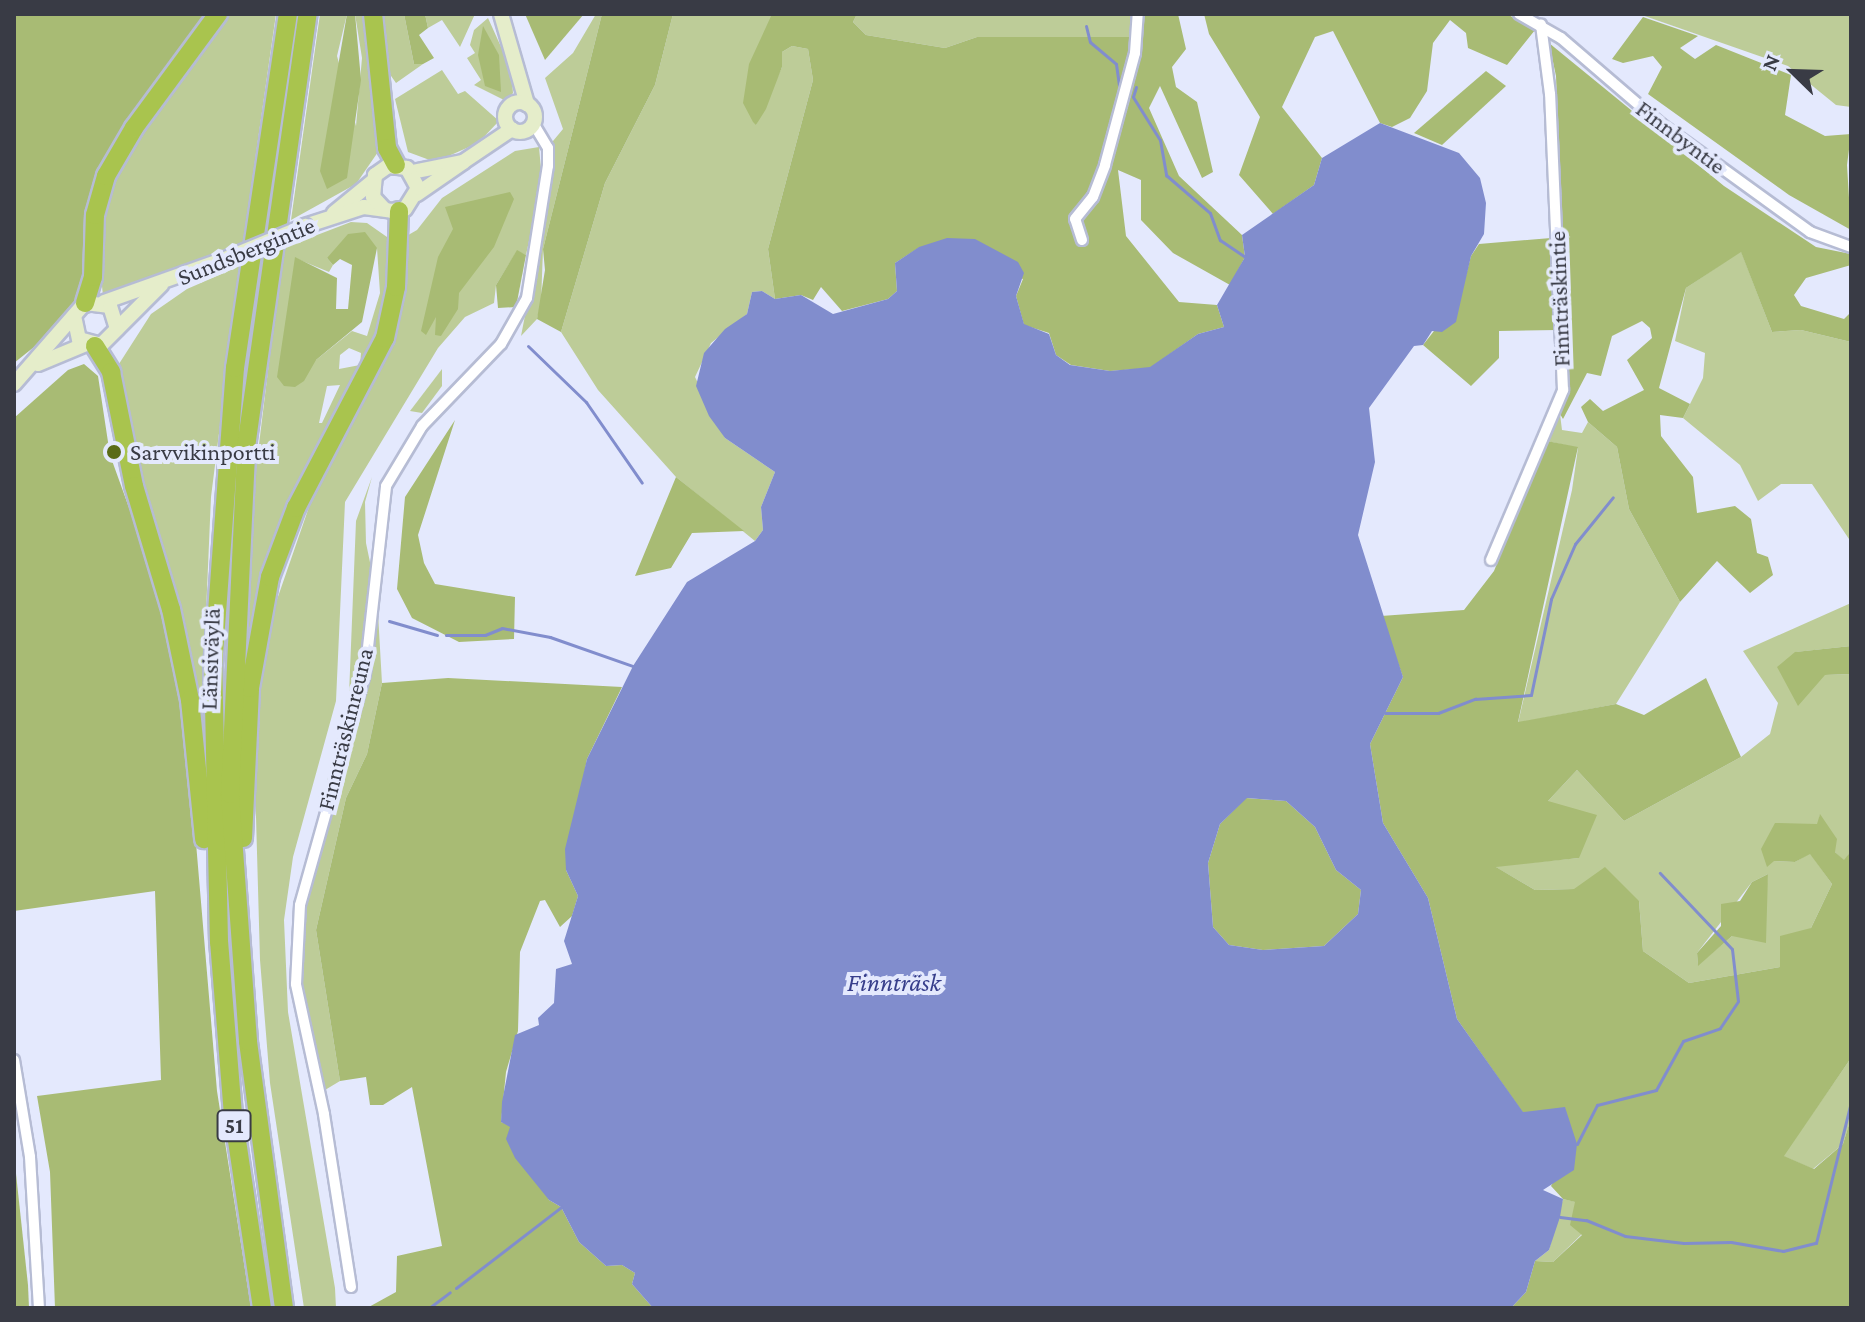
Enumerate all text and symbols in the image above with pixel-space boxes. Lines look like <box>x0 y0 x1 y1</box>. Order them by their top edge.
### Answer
north arrow <box>1753 32 1833 112</box>
text: N <box>1756 51 1785 74</box>
street label: Finnbyntie <box>1630 94 1732 180</box>
street label: Sundsbergintie <box>173 210 319 292</box>
street label: Finnträskintie <box>1542 231 1576 367</box>
place label: Sarvvikinportti <box>130 438 275 466</box>
marker: Sarvvikinportti <box>105 443 123 461</box>
street label: Länsiväylä <box>194 608 226 710</box>
street label: Finnträskinreuna <box>311 645 379 813</box>
water label: Finnträsk <box>847 967 941 999</box>
road number: 51 <box>216 1108 252 1144</box>

